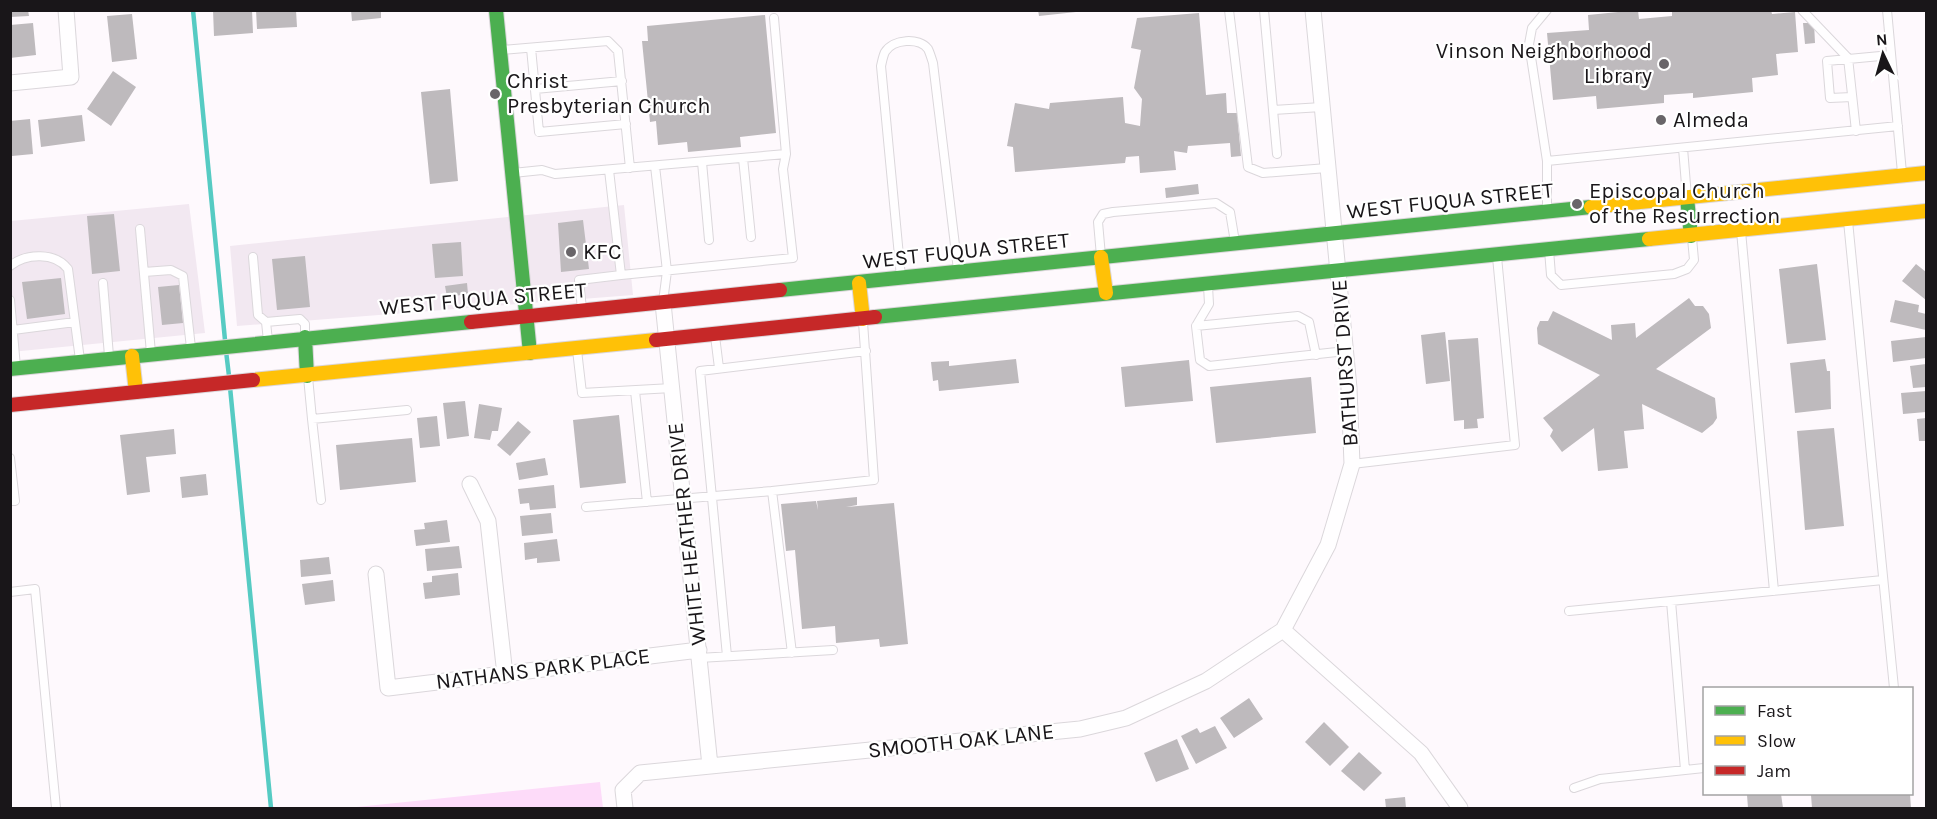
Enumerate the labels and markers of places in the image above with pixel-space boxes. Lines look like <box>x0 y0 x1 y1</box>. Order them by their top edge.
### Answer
place label: Vinson Neighborhood Library <box>1436 38 1652 89</box>
marker: Vinson Neighborhood Library <box>1657 57 1671 71</box>
place label: Christ Presbyterian Church <box>507 68 711 119</box>
marker: Christ Presbyterian Church <box>488 87 502 101</box>
place label: Almeda <box>1673 107 1749 133</box>
marker: Almeda <box>1654 113 1668 127</box>
place label: Episcopal Church of the Resurrection <box>1589 178 1780 229</box>
marker: Episcopal Church of the Resurrection <box>1570 197 1584 211</box>
place label: KFC <box>583 239 621 265</box>
marker: KFC <box>564 245 578 259</box>

